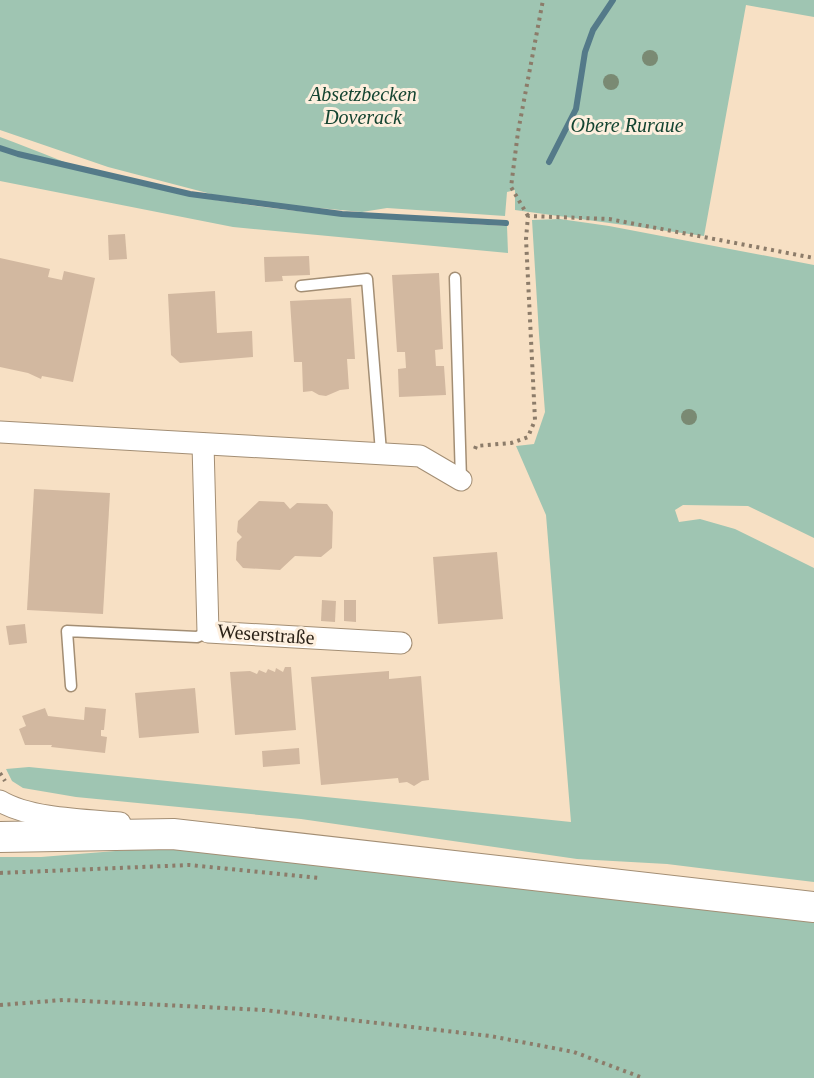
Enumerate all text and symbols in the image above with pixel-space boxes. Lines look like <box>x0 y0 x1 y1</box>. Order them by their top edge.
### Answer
park label: Absetzbecken Doverack <box>307 83 417 128</box>
park label: Obere Ruraue <box>570 114 684 136</box>
street label: Weserstraße <box>217 620 315 648</box>

